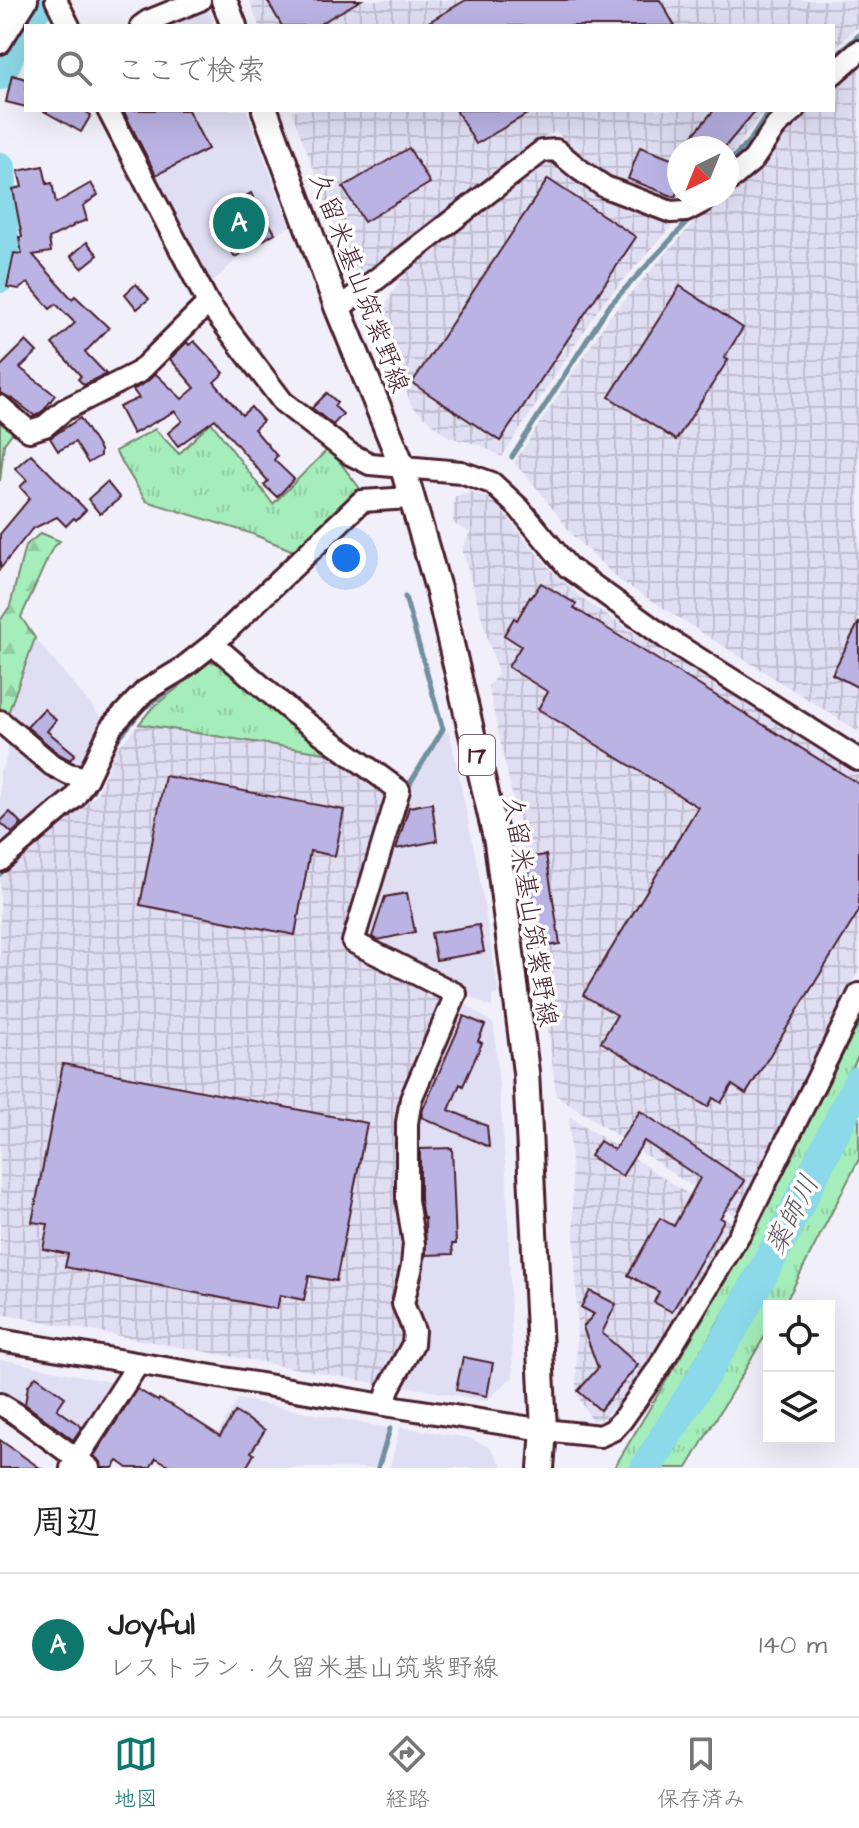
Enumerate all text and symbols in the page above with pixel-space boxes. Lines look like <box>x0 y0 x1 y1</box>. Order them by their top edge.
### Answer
search box <box>24 24 835 112</box>
icon: search <box>52 46 96 90</box>
text: ここで検索 <box>116 50 266 92</box>
north arrow <box>667 136 739 208</box>
street label: 久留米基山筑紫野線 <box>300 167 418 398</box>
pin: A <box>213 193 265 253</box>
your location <box>326 538 366 578</box>
road number: 17 <box>459 735 495 775</box>
street label: 久留米基山筑紫野線 <box>494 793 566 1030</box>
water label: 薬師川 <box>756 1168 829 1261</box>
map controls <box>763 1300 835 1444</box>
button: locate <box>763 1300 835 1372</box>
button: layers <box>763 1372 835 1444</box>
text: 周辺 <box>32 1499 100 1547</box>
text: Joyful <box>108 1604 195 1646</box>
text: A <box>50 1627 66 1663</box>
text: 140 m <box>759 1627 827 1663</box>
text: レストラン · 久留米基山筑紫野線 <box>108 1650 499 1686</box>
tab: 地図 <box>114 1732 158 1815</box>
tab: 経路 <box>385 1732 429 1815</box>
tab: 保存済み <box>657 1732 745 1815</box>

